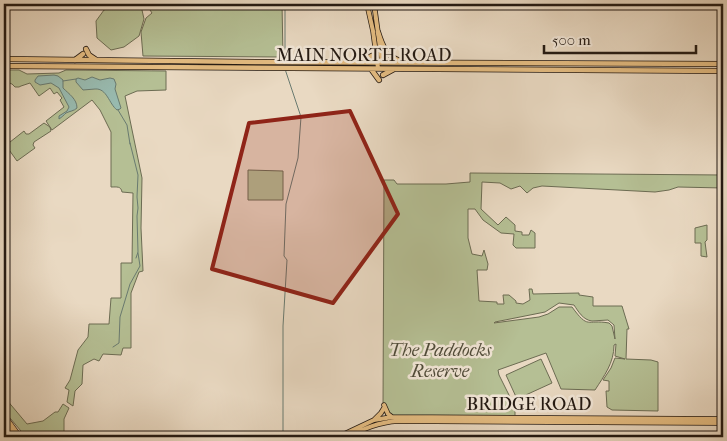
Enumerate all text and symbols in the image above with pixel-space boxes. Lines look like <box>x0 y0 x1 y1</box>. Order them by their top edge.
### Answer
scale bar <box>544 22 697 54</box>
text: 500 m <box>552 31 591 49</box>
street label: MAIN NORTH ROAD <box>277 45 451 66</box>
park label: The Paddocks Reserve <box>389 340 492 382</box>
street label: BRIDGE ROAD <box>467 394 591 415</box>

